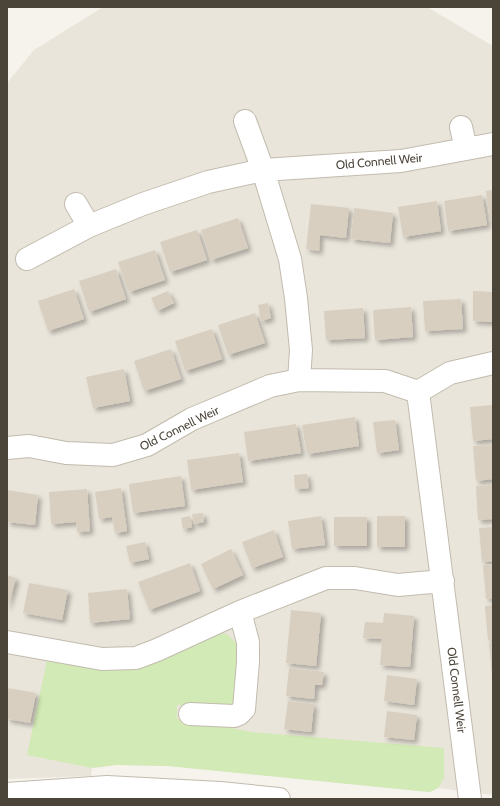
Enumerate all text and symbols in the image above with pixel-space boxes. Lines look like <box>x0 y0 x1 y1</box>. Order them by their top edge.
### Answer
street label: Old Connell Weir <box>335 150 423 172</box>
street label: Old Connell Weir <box>137 402 221 454</box>
street label: Old Connell Weir <box>444 646 470 734</box>

